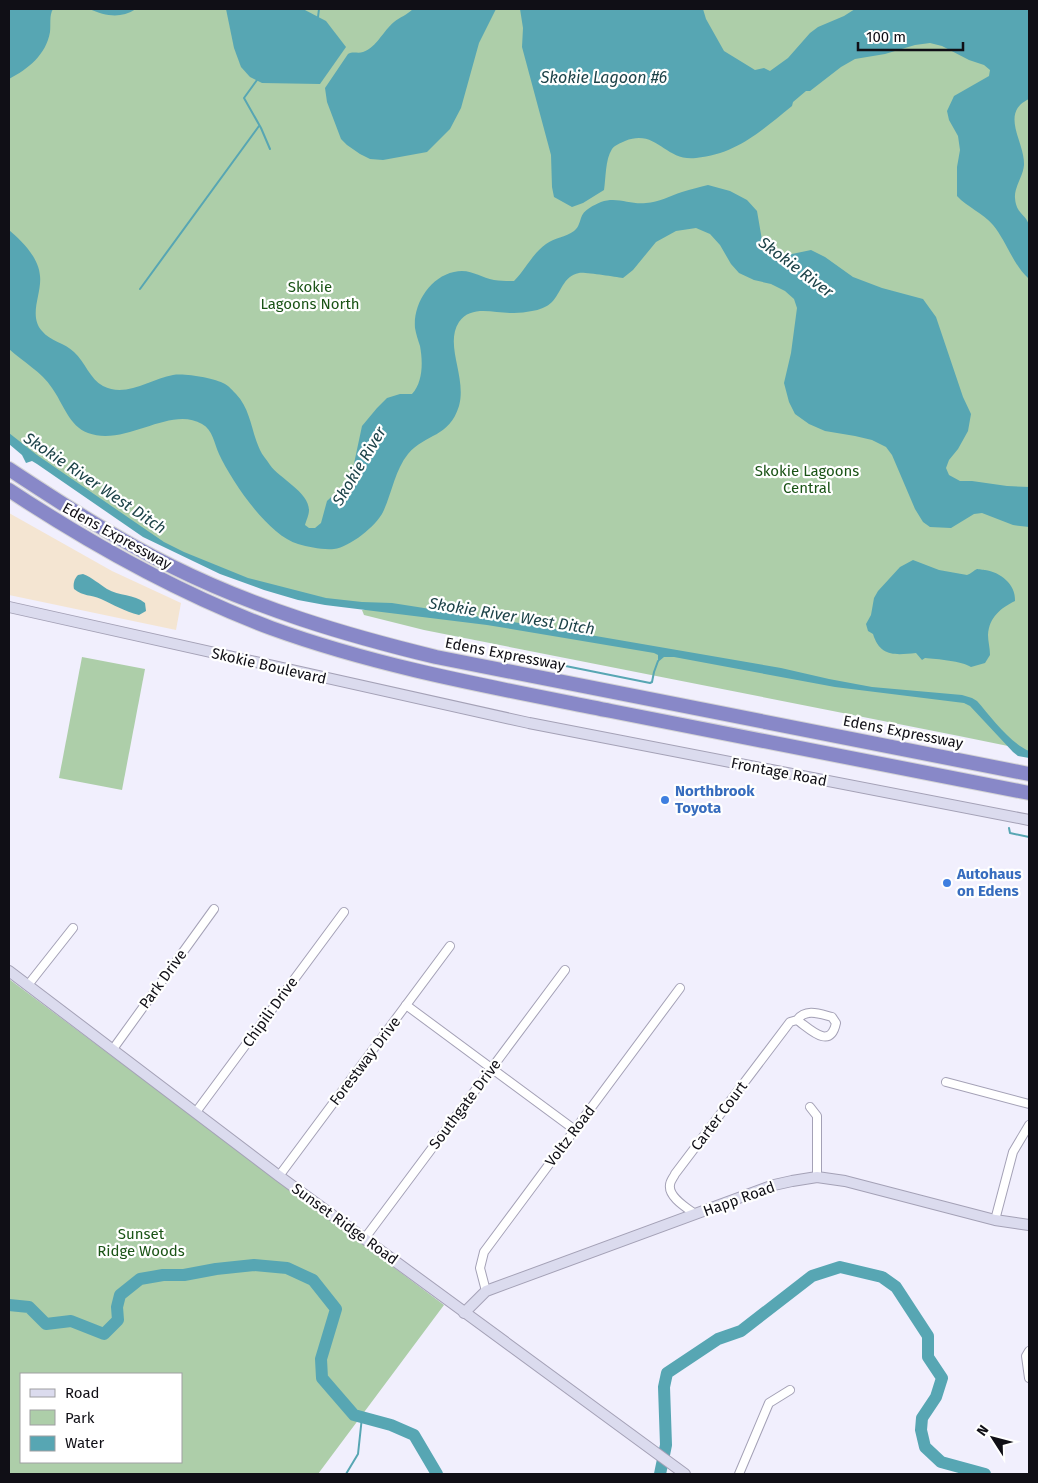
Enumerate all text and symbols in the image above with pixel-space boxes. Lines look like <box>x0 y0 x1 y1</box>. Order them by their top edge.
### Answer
scale bar <box>858 20 963 52</box>
text: 100 m <box>866 28 906 46</box>
water label: Skokie Lagoon #6 <box>540 68 667 87</box>
water label: Skokie River <box>754 232 838 302</box>
park label: Skokie Lagoons North <box>260 278 360 313</box>
water label: Skokie River <box>328 422 390 510</box>
water label: Skokie River West Ditch <box>19 428 170 538</box>
park label: Skokie Lagoons Central <box>755 462 859 497</box>
street label: Edens Expressway <box>59 499 175 574</box>
water label: Skokie River West Ditch <box>427 593 596 639</box>
street label: Edens Expressway <box>443 634 567 675</box>
street label: Skokie Boulevard <box>210 644 328 688</box>
street label: Edens Expressway <box>841 712 965 753</box>
street label: Frontage Road <box>729 754 829 790</box>
place label: Northbrook Toyota <box>675 782 755 817</box>
marker: Northbrook Toyota <box>659 794 671 806</box>
place label: Autohaus on Edens <box>956 865 1021 900</box>
marker: Autohaus on Edens <box>941 877 953 889</box>
street label: Park Drive <box>136 946 190 1012</box>
street label: Chipili Drive <box>239 973 301 1051</box>
street label: Forestway Drive <box>326 1013 404 1109</box>
street label: Southgate Drive <box>425 1055 505 1153</box>
street label: Carter Court <box>687 1077 751 1154</box>
street label: Voltz Road <box>541 1102 599 1170</box>
street label: Happ Road <box>701 1178 777 1220</box>
street label: Sunset Ridge Road <box>288 1179 402 1269</box>
park label: Sunset Ridge Woods <box>97 1225 185 1260</box>
legend <box>20 1373 182 1463</box>
text: Road <box>65 1384 100 1402</box>
text: Park <box>65 1409 95 1427</box>
north arrow <box>968 1413 1018 1463</box>
text: N <box>973 1422 992 1439</box>
text: Water <box>65 1434 104 1452</box>

